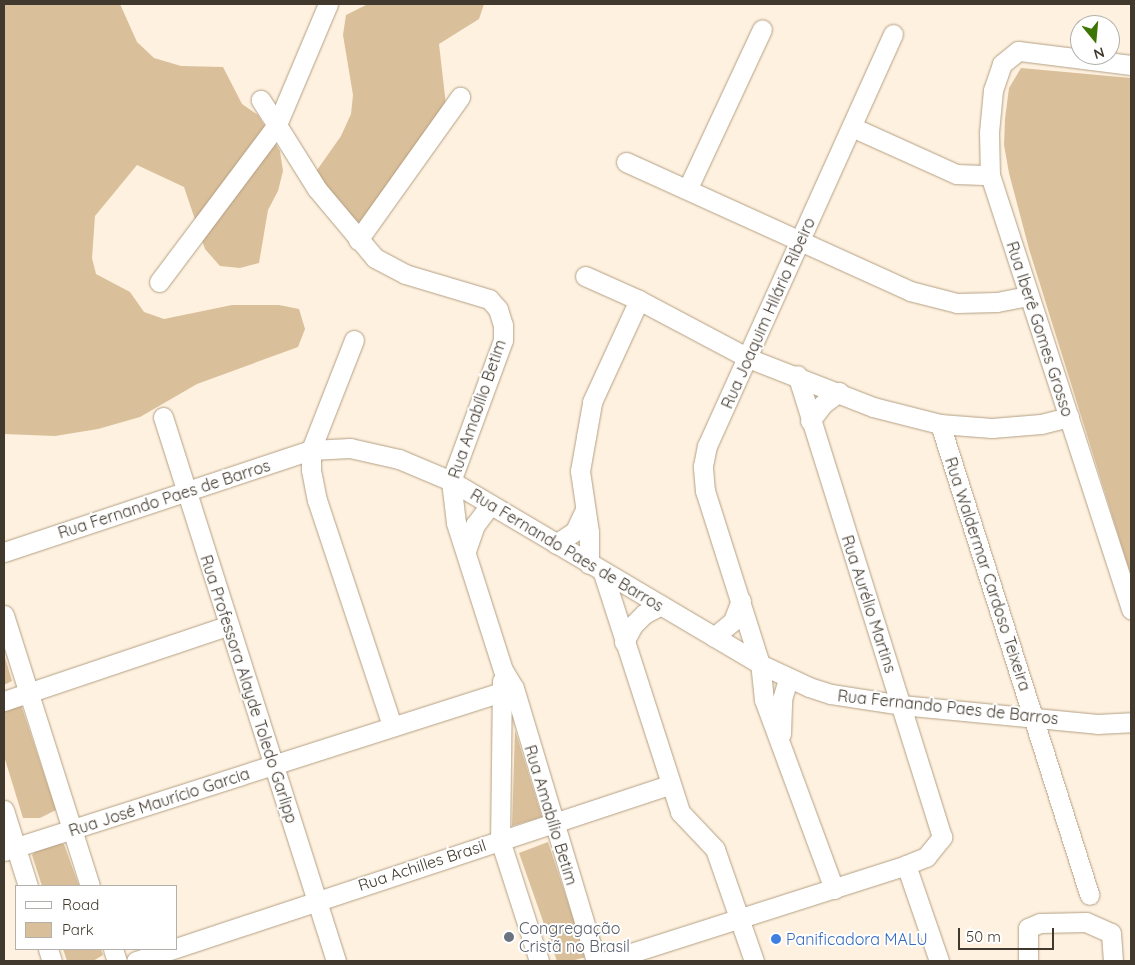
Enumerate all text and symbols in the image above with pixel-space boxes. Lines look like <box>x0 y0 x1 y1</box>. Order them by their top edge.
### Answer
north arrow <box>1070 15 1120 65</box>
text: N <box>1092 43 1107 63</box>
street label: Rua Joaquim Hilário Ribeiro <box>717 214 819 412</box>
street label: Rua Iberê Gomes Grosso <box>1003 239 1077 419</box>
street label: Rua Amabílio Betim <box>444 337 510 481</box>
street label: Rua Waldermar Cardoso Teixeira <box>941 455 1035 693</box>
street label: Rua Fernando Paes de Barros <box>55 456 273 542</box>
street label: Rua Fernando Paes de Barros <box>467 485 667 615</box>
street label: Rua Aurélio Martins <box>838 533 900 675</box>
street label: Rua Professora Alayde Toledo Garlipp <box>196 552 302 826</box>
street label: Rua Fernando Paes de Barros <box>837 686 1059 728</box>
street label: Rua Amabílio Betim <box>521 743 581 887</box>
street label: Rua José Maurício Garcia <box>66 764 252 840</box>
street label: Rua Achilles Brasil <box>355 835 489 895</box>
legend <box>15 885 178 950</box>
text: Road <box>62 895 99 914</box>
place label: Congregação Cristã no Brasil <box>519 918 630 956</box>
scale bar <box>960 918 1056 950</box>
text: Park <box>62 920 94 939</box>
text: 50 m <box>966 927 1001 946</box>
place label: Panificadora MALU <box>786 929 928 949</box>
marker: Congregação Cristã no Brasil <box>503 931 515 943</box>
marker: Panificadora MALU <box>770 933 782 945</box>

